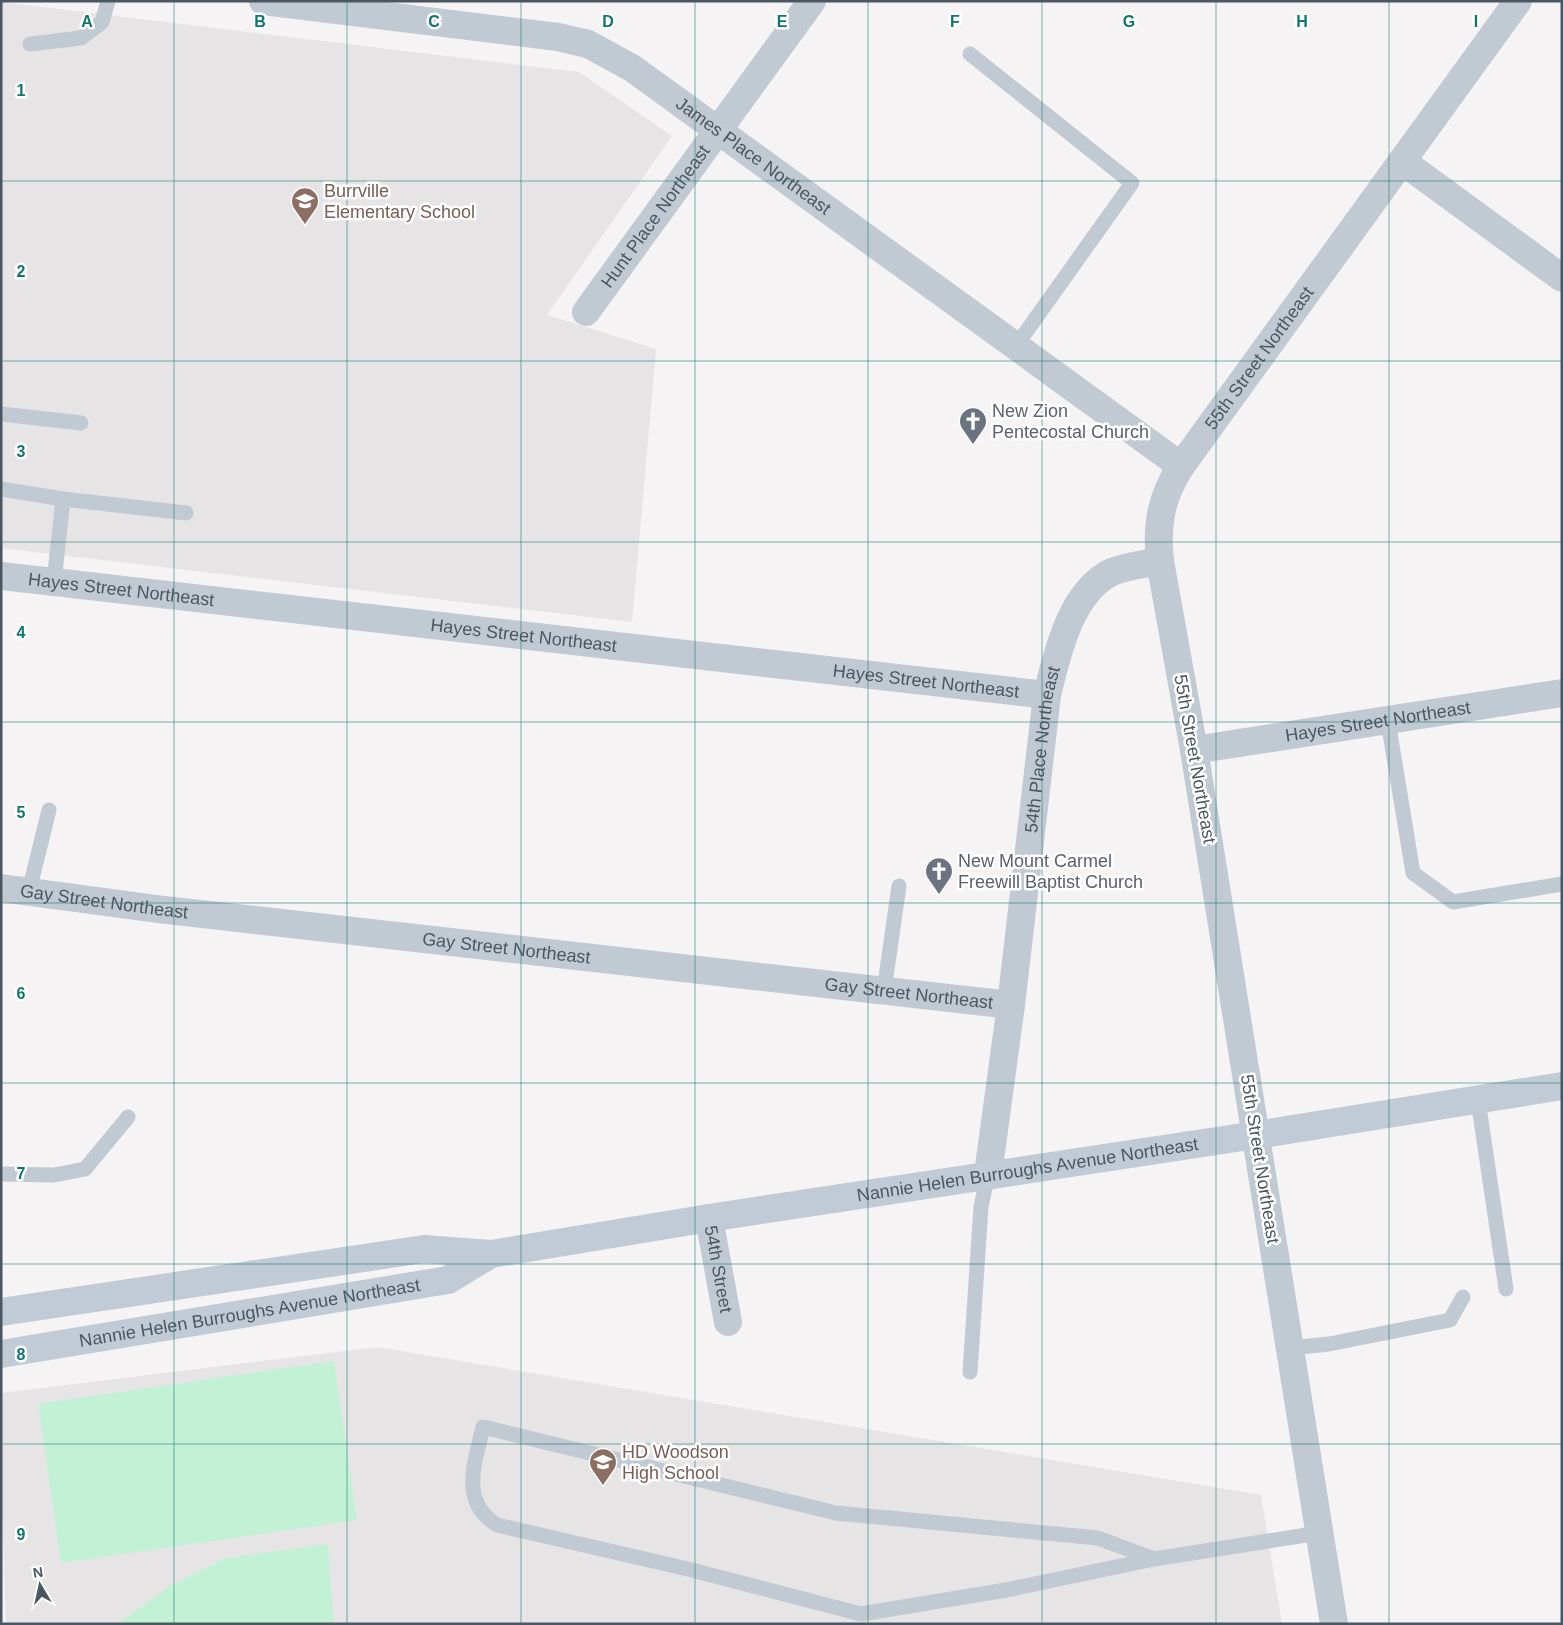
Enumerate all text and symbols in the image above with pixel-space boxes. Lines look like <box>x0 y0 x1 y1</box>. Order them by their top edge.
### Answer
text: A <box>81 13 93 30</box>
text: B <box>254 13 266 30</box>
text: C <box>428 13 440 30</box>
text: D <box>602 13 614 30</box>
text: E <box>777 13 788 30</box>
text: F <box>950 13 960 30</box>
text: G <box>1123 13 1135 30</box>
text: H <box>1296 13 1308 30</box>
text: I <box>1474 13 1478 30</box>
text: 1 <box>17 82 26 99</box>
street label: James Place Northeast <box>672 93 835 219</box>
street label: Hunt Place Northeast <box>597 141 714 292</box>
place label: Burrville Elementary School <box>324 181 475 222</box>
school or university icon: Burrville Elementary School <box>290 186 320 225</box>
text: 2 <box>17 263 26 280</box>
street label: 55th Street Northeast <box>1201 283 1318 433</box>
place label: New Zion Pentecostal Church <box>992 401 1149 442</box>
church icon: New Zion Pentecostal Church <box>958 406 988 445</box>
text: 3 <box>17 443 26 460</box>
street label: Hayes Street Northeast <box>27 569 215 610</box>
street label: Hayes Street Northeast <box>429 615 618 656</box>
text: 4 <box>17 624 26 641</box>
street label: Hayes Street Northeast <box>832 661 1020 702</box>
street label: 54th Place Northeast <box>1021 664 1064 834</box>
street label: 55th Street Northeast <box>1170 673 1220 845</box>
street label: Hayes Street Northeast <box>1284 697 1472 746</box>
text: 5 <box>17 804 26 821</box>
place label: New Mount Carmel Freewill Baptist Church <box>958 851 1143 892</box>
church icon: New Mount Carmel Freewill Baptist Church <box>924 856 954 895</box>
street label: Gay Street Northeast <box>19 881 189 922</box>
street label: Gay Street Northeast <box>421 929 592 968</box>
street label: Gay Street Northeast <box>824 974 994 1013</box>
text: 6 <box>17 985 26 1002</box>
street label: 55th Street Northeast <box>1237 1073 1283 1245</box>
street label: Nannie Helen Burroughs Avenue Northeast <box>855 1134 1200 1205</box>
text: 7 <box>17 1165 26 1182</box>
street label: 54th Street <box>701 1224 736 1314</box>
street label: Nannie Helen Burroughs Avenue Northeast <box>78 1275 421 1351</box>
text: 8 <box>17 1346 26 1363</box>
place label: HD Woodson High School <box>622 1442 729 1483</box>
school or university icon: HD Woodson High School <box>588 1447 618 1486</box>
text: 9 <box>17 1526 26 1543</box>
north arrow <box>15 1560 65 1610</box>
text: N <box>32 1563 44 1581</box>

